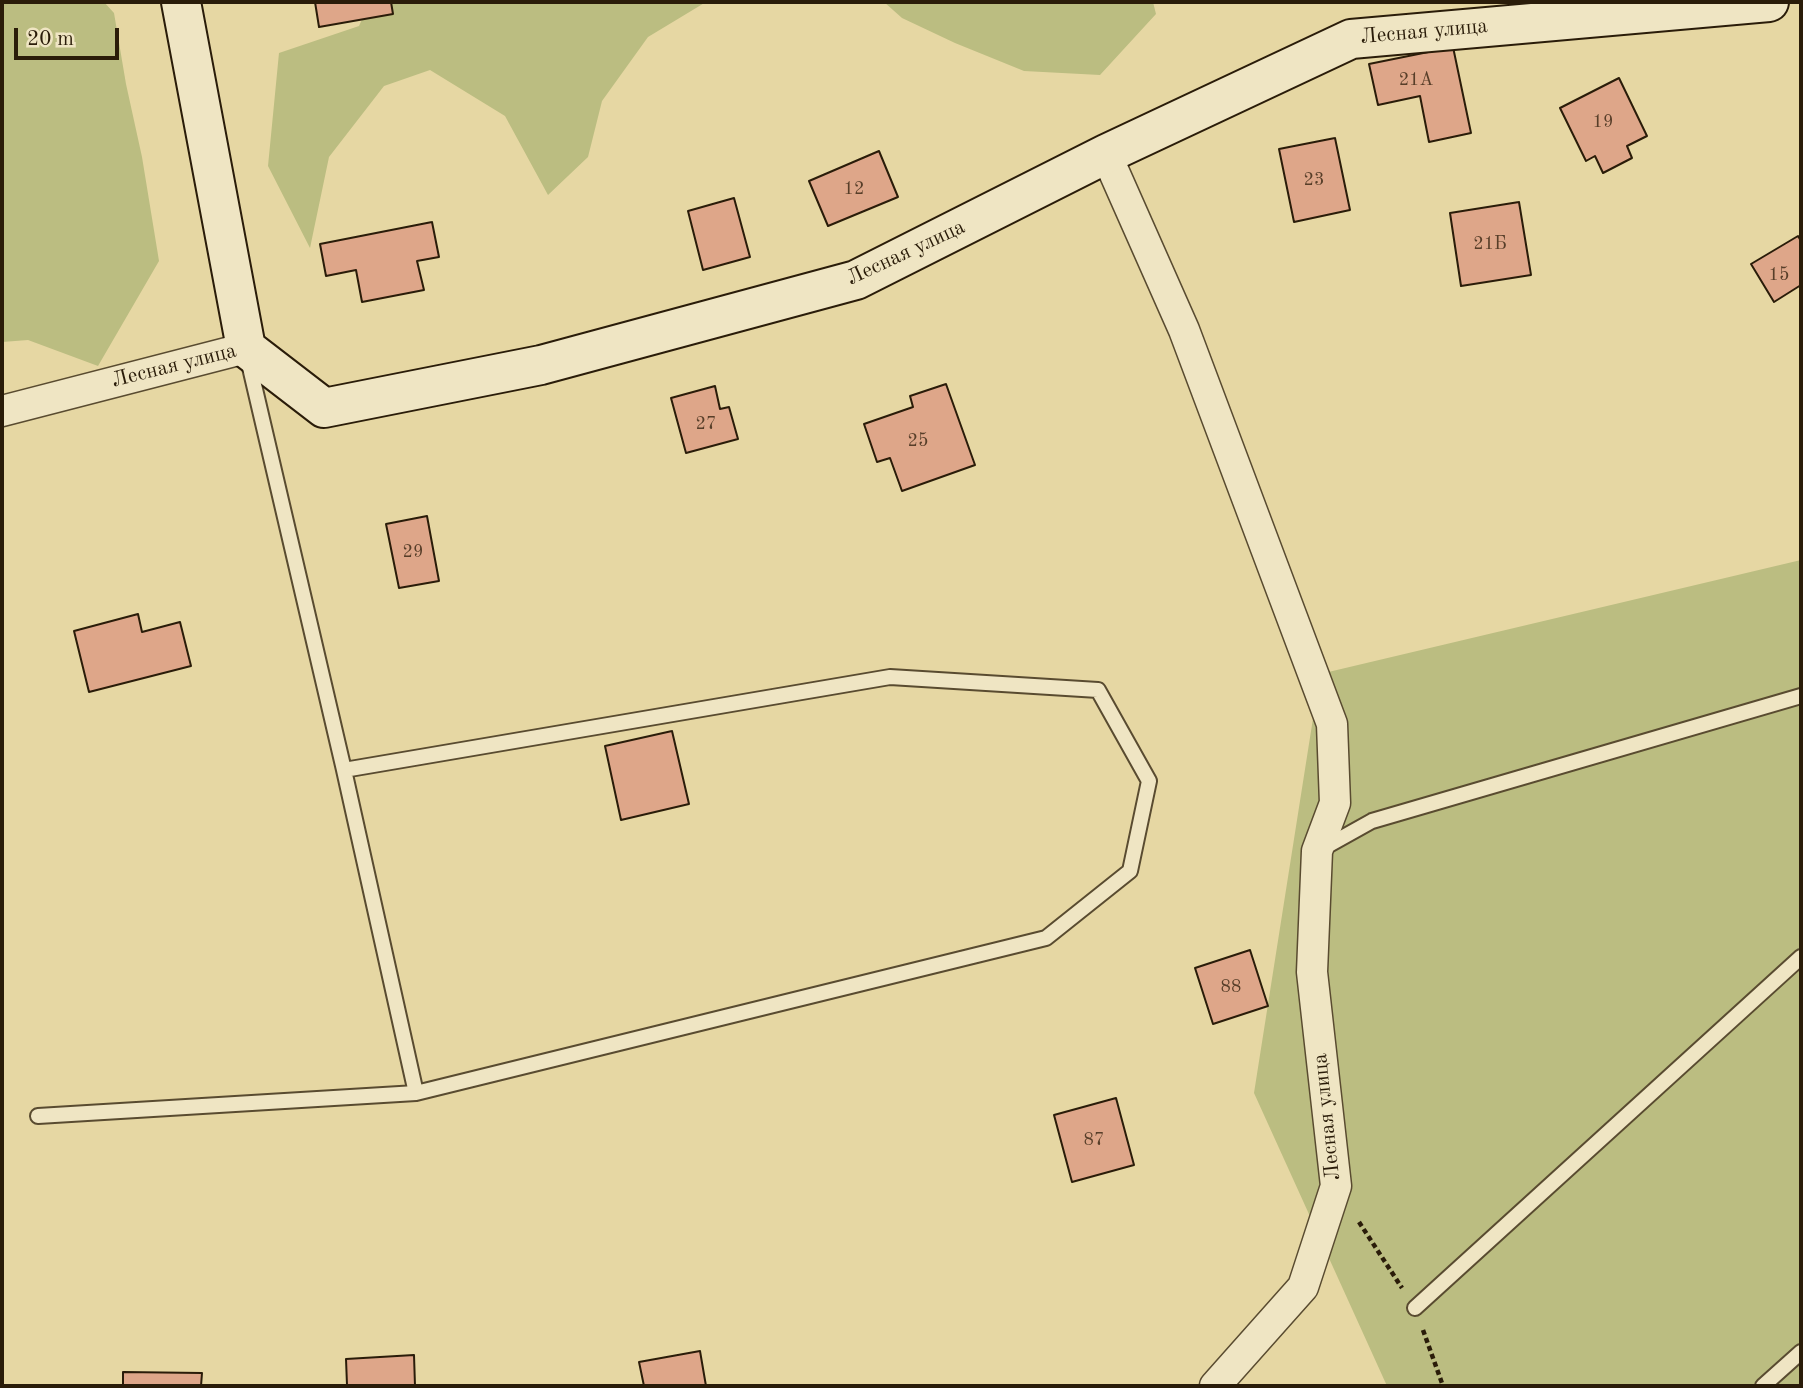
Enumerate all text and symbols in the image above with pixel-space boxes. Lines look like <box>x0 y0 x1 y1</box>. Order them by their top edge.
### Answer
scale bar <box>18 14 122 58</box>
street label: Лесная улица <box>1359 14 1489 50</box>
text: 20 m <box>27 29 74 50</box>
house number: 21А <box>1399 69 1433 91</box>
house number: 19 <box>1593 111 1613 133</box>
house number: 23 <box>1304 169 1324 191</box>
house number: 12 <box>844 178 864 200</box>
street label: Лесная улица <box>843 215 969 291</box>
house number: 21Б <box>1473 233 1507 255</box>
house number: 15 <box>1769 264 1789 286</box>
street label: Лесная улица <box>109 338 239 394</box>
house number: 27 <box>696 413 716 435</box>
house number: 25 <box>908 430 928 452</box>
house number: 29 <box>403 541 423 563</box>
house number: 88 <box>1221 976 1241 998</box>
street label: Лесная улица <box>1308 1052 1346 1182</box>
house number: 87 <box>1084 1129 1104 1151</box>

